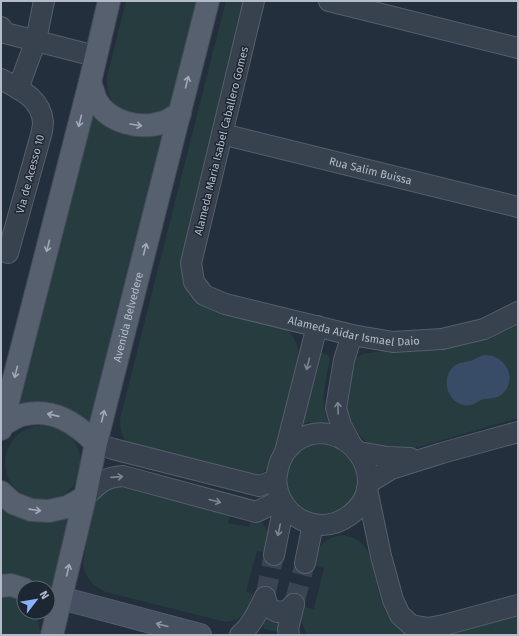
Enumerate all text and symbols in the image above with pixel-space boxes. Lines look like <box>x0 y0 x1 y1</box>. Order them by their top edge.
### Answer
street label: Alameda Maria Isabel Caballero Gomes <box>192 45 251 237</box>
one-way arrow <box>184 76 192 89</box>
one-way arrow <box>76 114 84 127</box>
one-way arrow <box>129 121 142 129</box>
street label: Via de Acesso 10 <box>14 133 47 215</box>
street label: Rua Salim Buissa <box>328 155 413 188</box>
one-way arrow <box>44 240 51 253</box>
one-way arrow <box>142 243 150 256</box>
street label: Avenida Belvedere <box>111 271 146 364</box>
street label: Alameda Aidar Ismael Daio <box>287 314 420 349</box>
one-way arrow <box>303 357 311 370</box>
one-way arrow <box>11 366 19 379</box>
one-way arrow <box>334 402 341 415</box>
one-way arrow <box>100 410 108 423</box>
one-way arrow <box>46 411 59 418</box>
one-way arrow <box>110 474 123 481</box>
one-way arrow <box>208 497 221 505</box>
one-way arrow <box>28 506 41 514</box>
one-way arrow <box>275 523 283 536</box>
one-way arrow <box>64 564 72 577</box>
north arrow <box>16 580 56 620</box>
text: N <box>37 589 52 602</box>
one-way arrow <box>156 621 169 628</box>

